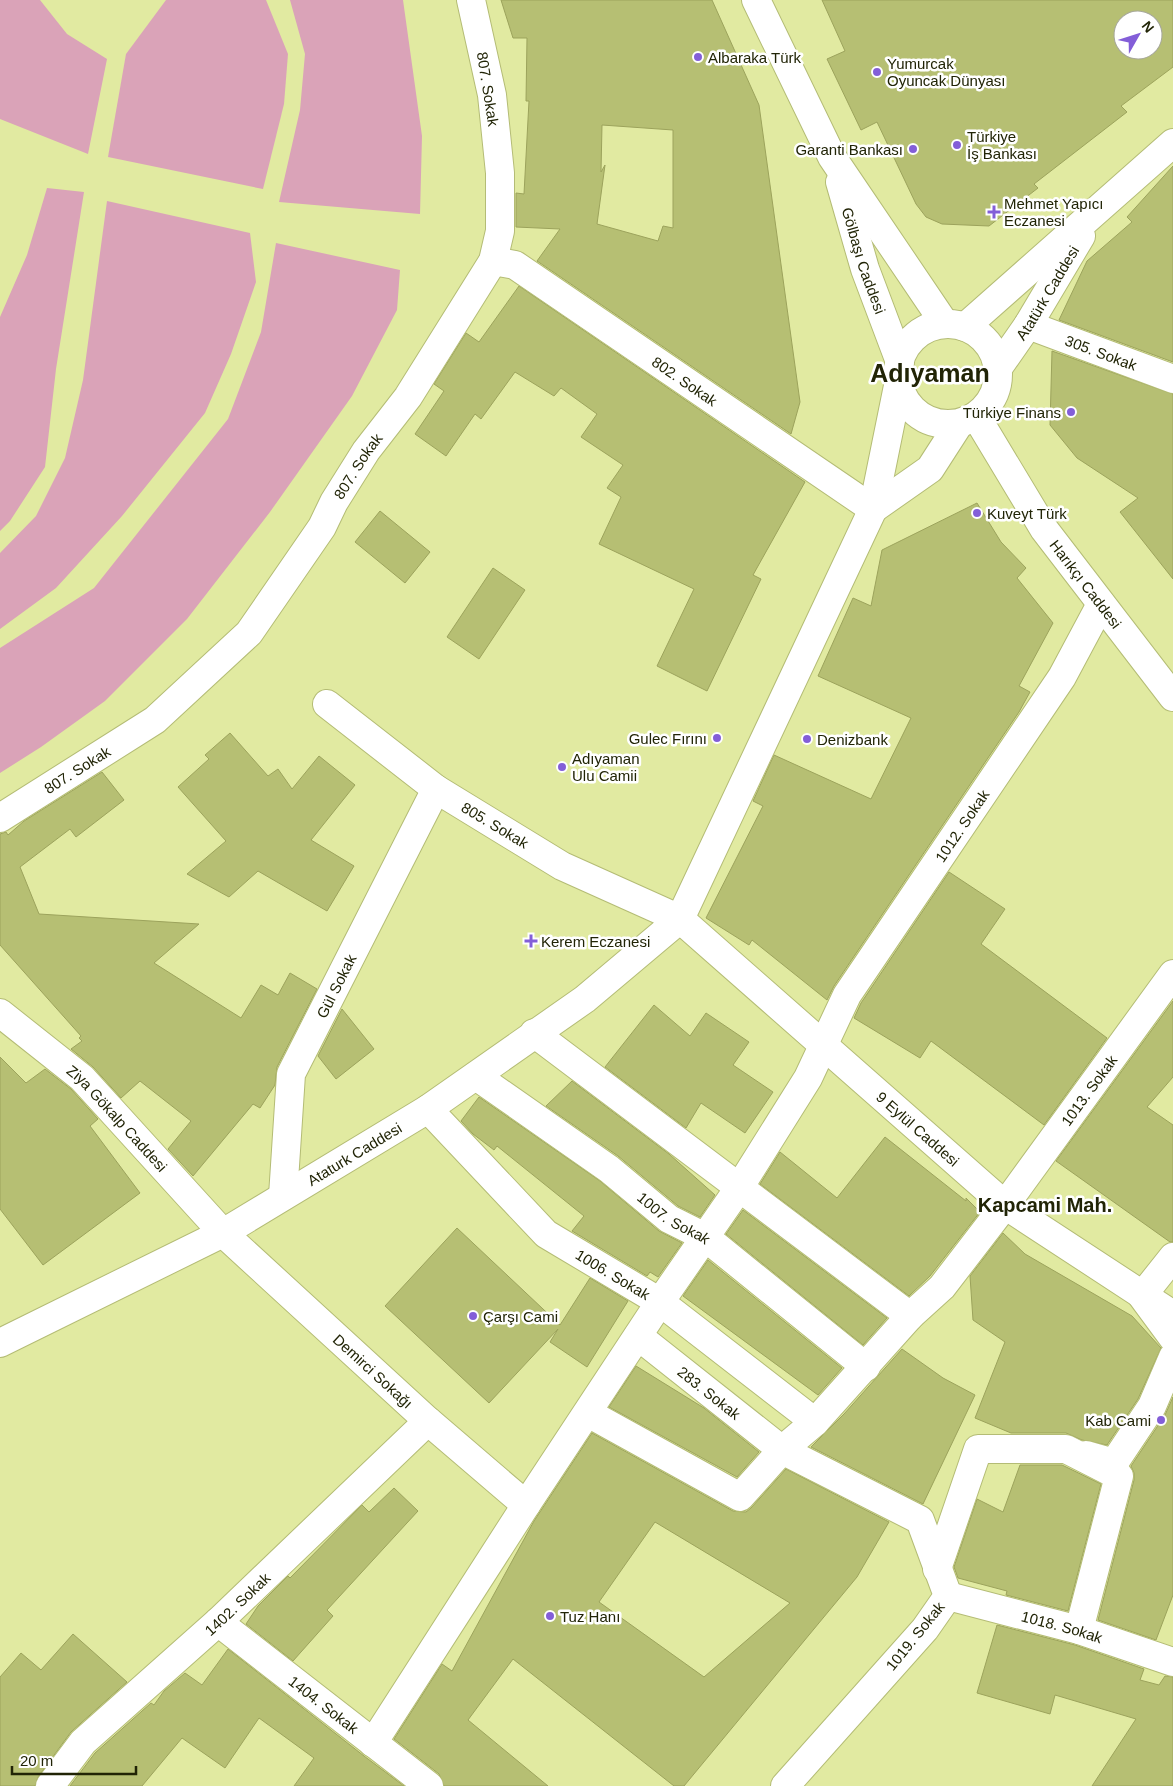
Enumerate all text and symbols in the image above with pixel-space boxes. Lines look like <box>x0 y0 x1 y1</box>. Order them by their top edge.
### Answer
north arrow <box>1113 10 1163 60</box>
text: N <box>1139 18 1158 36</box>
place label: Albaraka Türk <box>708 49 802 66</box>
street label: 807. Sokak <box>474 51 502 128</box>
marker: Albaraka Türk <box>692 51 704 63</box>
place label: Yumurcak Oyuncak Dünyası <box>887 55 1005 89</box>
marker: Yumurcak Oyuncak Dünyası <box>871 66 883 78</box>
place label: Türkiye İş Bankası <box>967 128 1037 162</box>
marker: Türkiye İş Bankası <box>951 139 963 151</box>
place label: Garanti Bankası <box>795 141 903 158</box>
marker: Garanti Bankası <box>907 143 919 155</box>
place label: Mehmet Yapıcı Eczanesi <box>1004 195 1104 229</box>
street label: Gölbaşı Caddesi <box>839 205 889 316</box>
marker: Mehmet Yapıcı Eczanesi <box>988 206 1000 218</box>
street label: Atatürk Caddesi <box>1012 242 1082 343</box>
street label: 305. Sokak <box>1063 331 1140 373</box>
street label: 802. Sokak <box>649 353 721 409</box>
district label: Adıyaman <box>870 359 990 387</box>
place label: Türkiye Finans <box>963 404 1061 421</box>
marker: Türkiye Finans <box>1065 406 1077 418</box>
street label: 807. Sokak <box>330 429 386 502</box>
place label: Kuveyt Türk <box>987 505 1067 522</box>
marker: Kuveyt Türk <box>971 507 983 519</box>
street label: Harıkçı Caddesi <box>1047 536 1125 631</box>
place label: Gulec Fırını <box>629 730 707 747</box>
place label: Denizbank <box>817 731 888 748</box>
marker: Gulec Fırını <box>711 732 723 744</box>
marker: Denizbank <box>801 733 813 745</box>
street label: 807. Sokak <box>41 742 114 797</box>
place label: Adıyaman Ulu Camii <box>572 750 640 784</box>
marker: Adıyaman Ulu Camii <box>556 761 568 773</box>
street label: 1012. Sokak <box>931 786 992 865</box>
street label: 805. Sokak <box>458 798 532 852</box>
place label: Kerem Eczanesi <box>541 933 650 950</box>
marker: Kerem Eczanesi <box>525 935 537 947</box>
street label: Gül Sokak <box>313 951 359 1021</box>
street label: 1013. Sokak <box>1057 1051 1120 1129</box>
street label: Ziya Gökalp Caddesi <box>64 1061 171 1175</box>
street label: 9 Eylül Caddesi <box>873 1088 963 1169</box>
street label: Ataturk Caddesi <box>304 1119 404 1189</box>
street label: 1007. Sokak <box>634 1188 715 1247</box>
district label: Kapcami Mah. <box>978 1194 1112 1216</box>
street label: 1006. Sokak <box>573 1245 654 1303</box>
place label: Çarşı Cami <box>483 1308 558 1325</box>
marker: Çarşı Cami <box>467 1310 479 1322</box>
street label: Demirci Sokağı <box>330 1330 417 1412</box>
street label: 283. Sokak <box>675 1363 744 1423</box>
place label: Kab Cami <box>1085 1412 1151 1429</box>
marker: Kab Cami <box>1155 1414 1167 1426</box>
street label: 1402. Sokak <box>201 1568 273 1639</box>
street label: 1019. Sokak <box>882 1598 948 1674</box>
street label: 1018. Sokak <box>1020 1607 1105 1646</box>
place label: Tuz Hanı <box>560 1608 620 1625</box>
marker: Tuz Hanı <box>544 1610 556 1622</box>
street label: 1404. Sokak <box>286 1672 362 1737</box>
scale bar <box>12 1744 136 1776</box>
text: 20 m <box>20 1752 53 1769</box>

